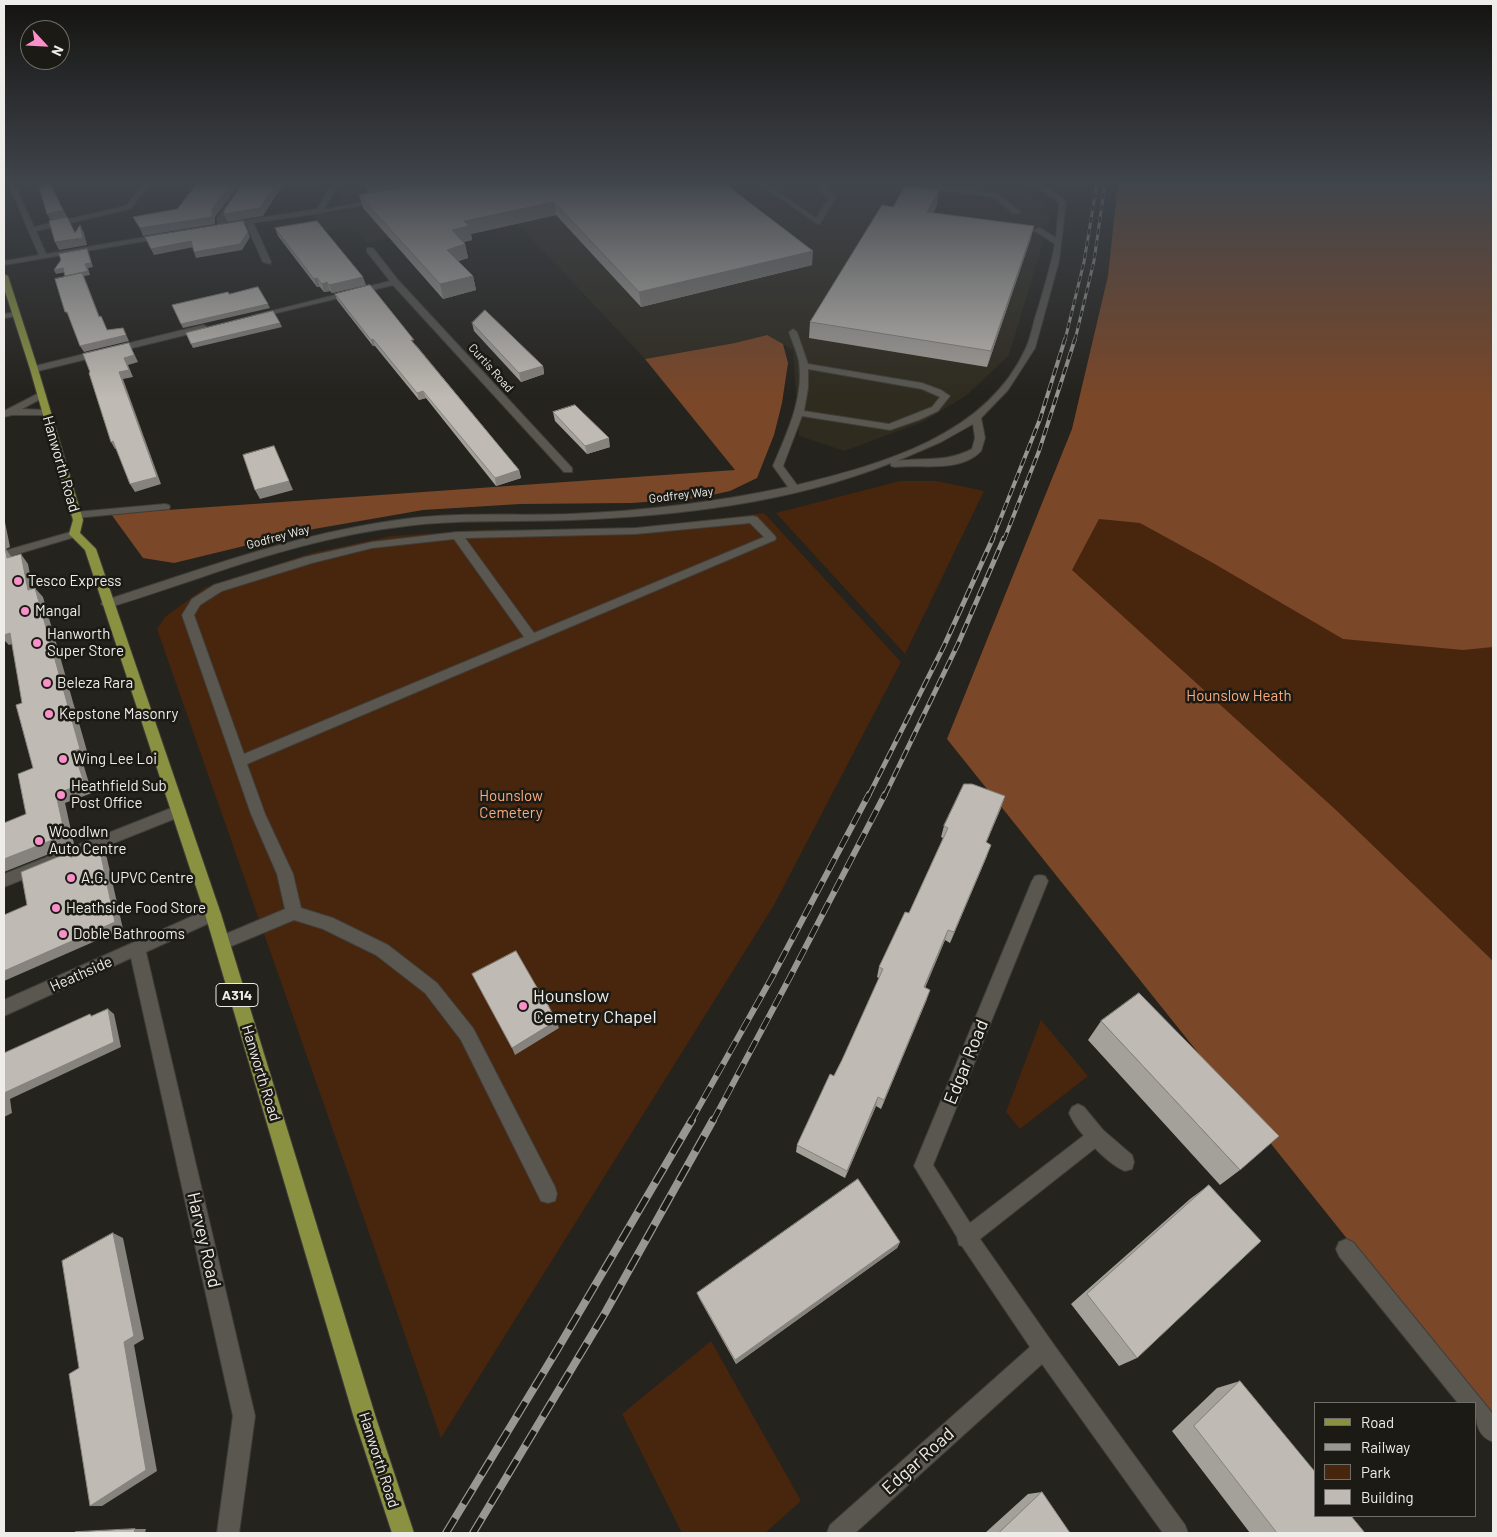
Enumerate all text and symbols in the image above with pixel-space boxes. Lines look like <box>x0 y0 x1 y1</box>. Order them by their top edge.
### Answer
north arrow <box>20 20 70 70</box>
text: N <box>48 43 68 59</box>
street label: Curtis Road <box>465 341 517 395</box>
street label: Hanworth Road <box>39 414 83 514</box>
street label: Godfrey Way <box>648 484 714 506</box>
street label: Godfrey Way <box>245 522 311 552</box>
place label: Tesco Express <box>28 572 121 590</box>
marker: Tesco Express <box>12 575 24 587</box>
place label: Mangal <box>35 602 81 620</box>
marker: Mangal <box>19 605 31 617</box>
place label: Hanworth Super Store <box>47 625 124 660</box>
marker: Hanworth Super Store <box>31 637 43 649</box>
place label: Beleza Rara <box>57 674 133 692</box>
marker: Beleza Rara <box>41 677 53 689</box>
park label: Hounslow Heath <box>1186 687 1292 705</box>
place label: Kepstone Masonry <box>59 705 178 723</box>
marker: Kepstone Masonry <box>43 708 55 720</box>
place label: Wing Lee Loi <box>73 750 157 768</box>
marker: Wing Lee Loi <box>57 753 69 765</box>
place label: Heathfield Sub Post Office <box>71 777 167 812</box>
park label: Hounslow Cemetery <box>479 787 543 822</box>
marker: Heathfield Sub Post Office <box>55 789 67 801</box>
place label: Woodlwn Auto Centre <box>49 823 127 858</box>
marker: Woodlwn Auto Centre <box>33 835 45 847</box>
place label: A.G. UPVC Centre <box>81 869 194 887</box>
marker: A.G. UPVC Centre <box>65 872 77 884</box>
place label: Heathside Food Store <box>66 899 206 917</box>
marker: Heathside Food Store <box>50 902 62 914</box>
place label: Doble Bathrooms <box>73 925 185 943</box>
marker: Doble Bathrooms <box>57 928 69 940</box>
street label: Heathside <box>47 952 115 996</box>
road number: A314 <box>216 984 258 1006</box>
place label: Hounslow Cemetry Chapel <box>533 985 657 1028</box>
marker: Hounslow Cemetry Chapel <box>517 1000 529 1012</box>
street label: Edgar Road <box>939 1016 993 1108</box>
street label: Hanworth Road <box>238 1023 284 1123</box>
street label: Harvey Road <box>183 1190 225 1290</box>
legend <box>1314 1402 1477 1517</box>
street label: Hanworth Road <box>355 1410 403 1510</box>
text: Road <box>1361 1413 1394 1431</box>
street label: Edgar Road <box>878 1423 958 1499</box>
text: Railway <box>1361 1438 1410 1456</box>
text: Park <box>1361 1463 1390 1481</box>
text: Building <box>1361 1488 1414 1506</box>

